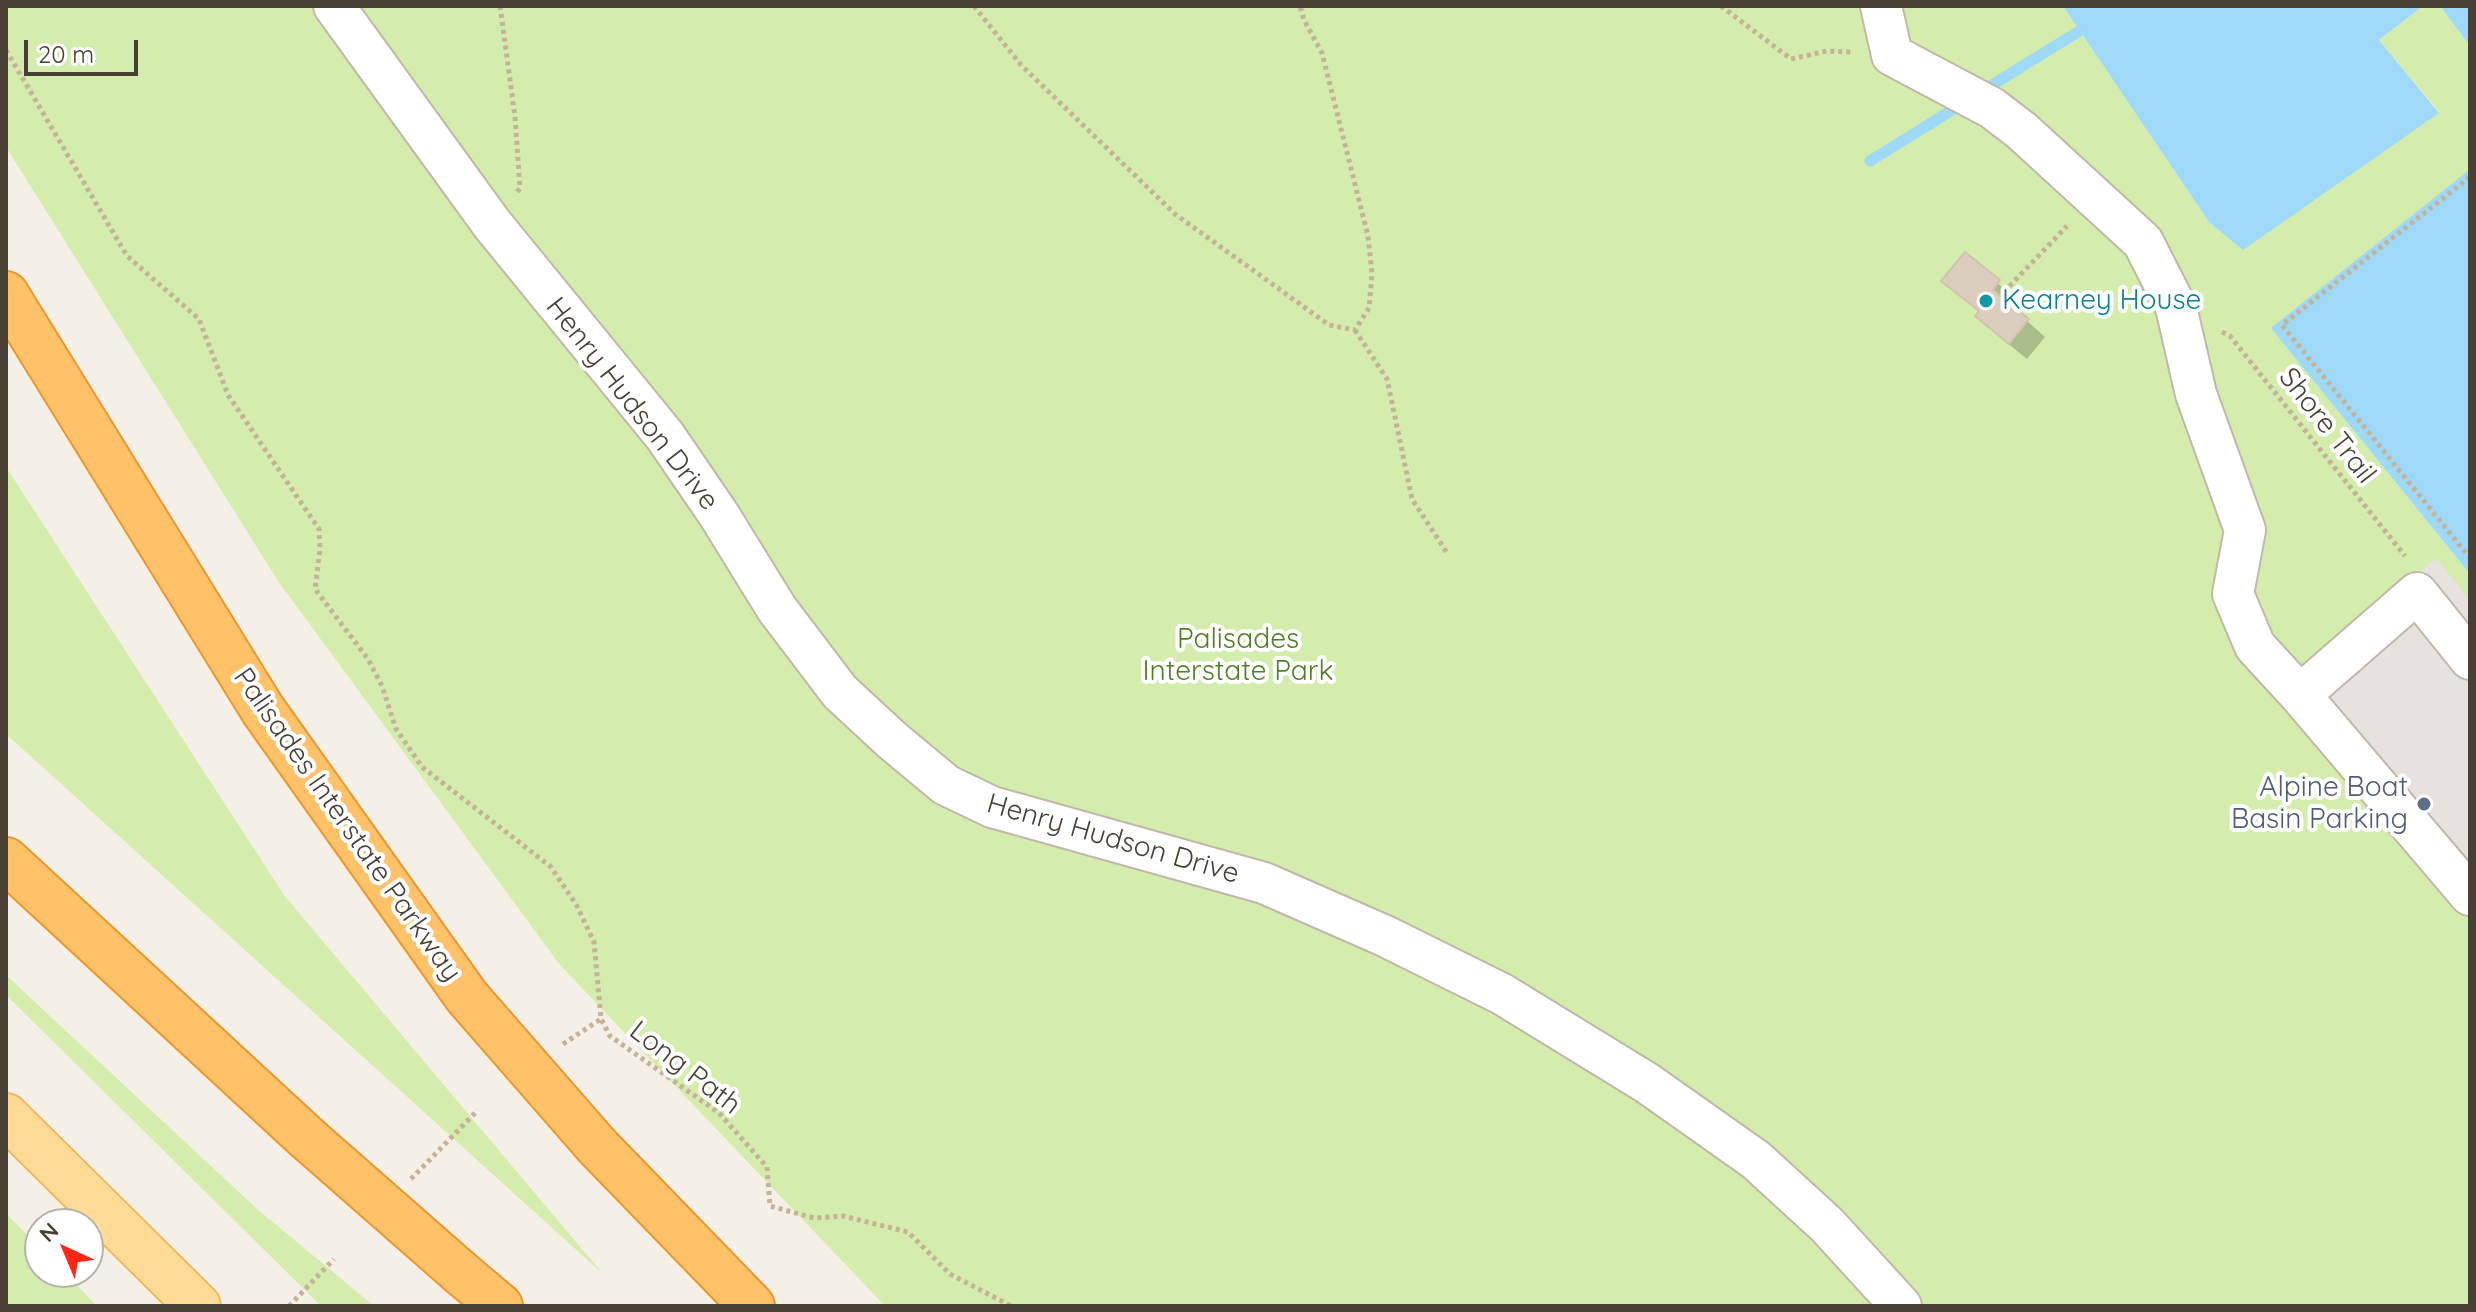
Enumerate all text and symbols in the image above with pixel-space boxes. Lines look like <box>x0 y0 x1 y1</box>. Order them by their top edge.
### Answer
scale bar <box>28 24 142 74</box>
text: 20 m <box>38 39 94 69</box>
place label: Kearney House <box>2002 284 2201 318</box>
street label: Henry Hudson Drive <box>538 291 726 517</box>
marker: Kearney House <box>1977 292 1995 310</box>
street label: Shore Trail <box>2272 362 2382 490</box>
park label: Palisades Interstate Park <box>1143 623 1333 689</box>
street label: Palisades Interstate Parkway <box>226 662 468 988</box>
place label: Alpine Boat Basin Parking <box>2231 771 2408 837</box>
street label: Henry Hudson Drive <box>983 787 1243 891</box>
marker: Alpine Boat Basin Parking <box>2415 795 2433 813</box>
street label: Long Path <box>623 1014 747 1122</box>
north arrow <box>24 1208 104 1288</box>
text: N <box>33 1216 64 1248</box>

